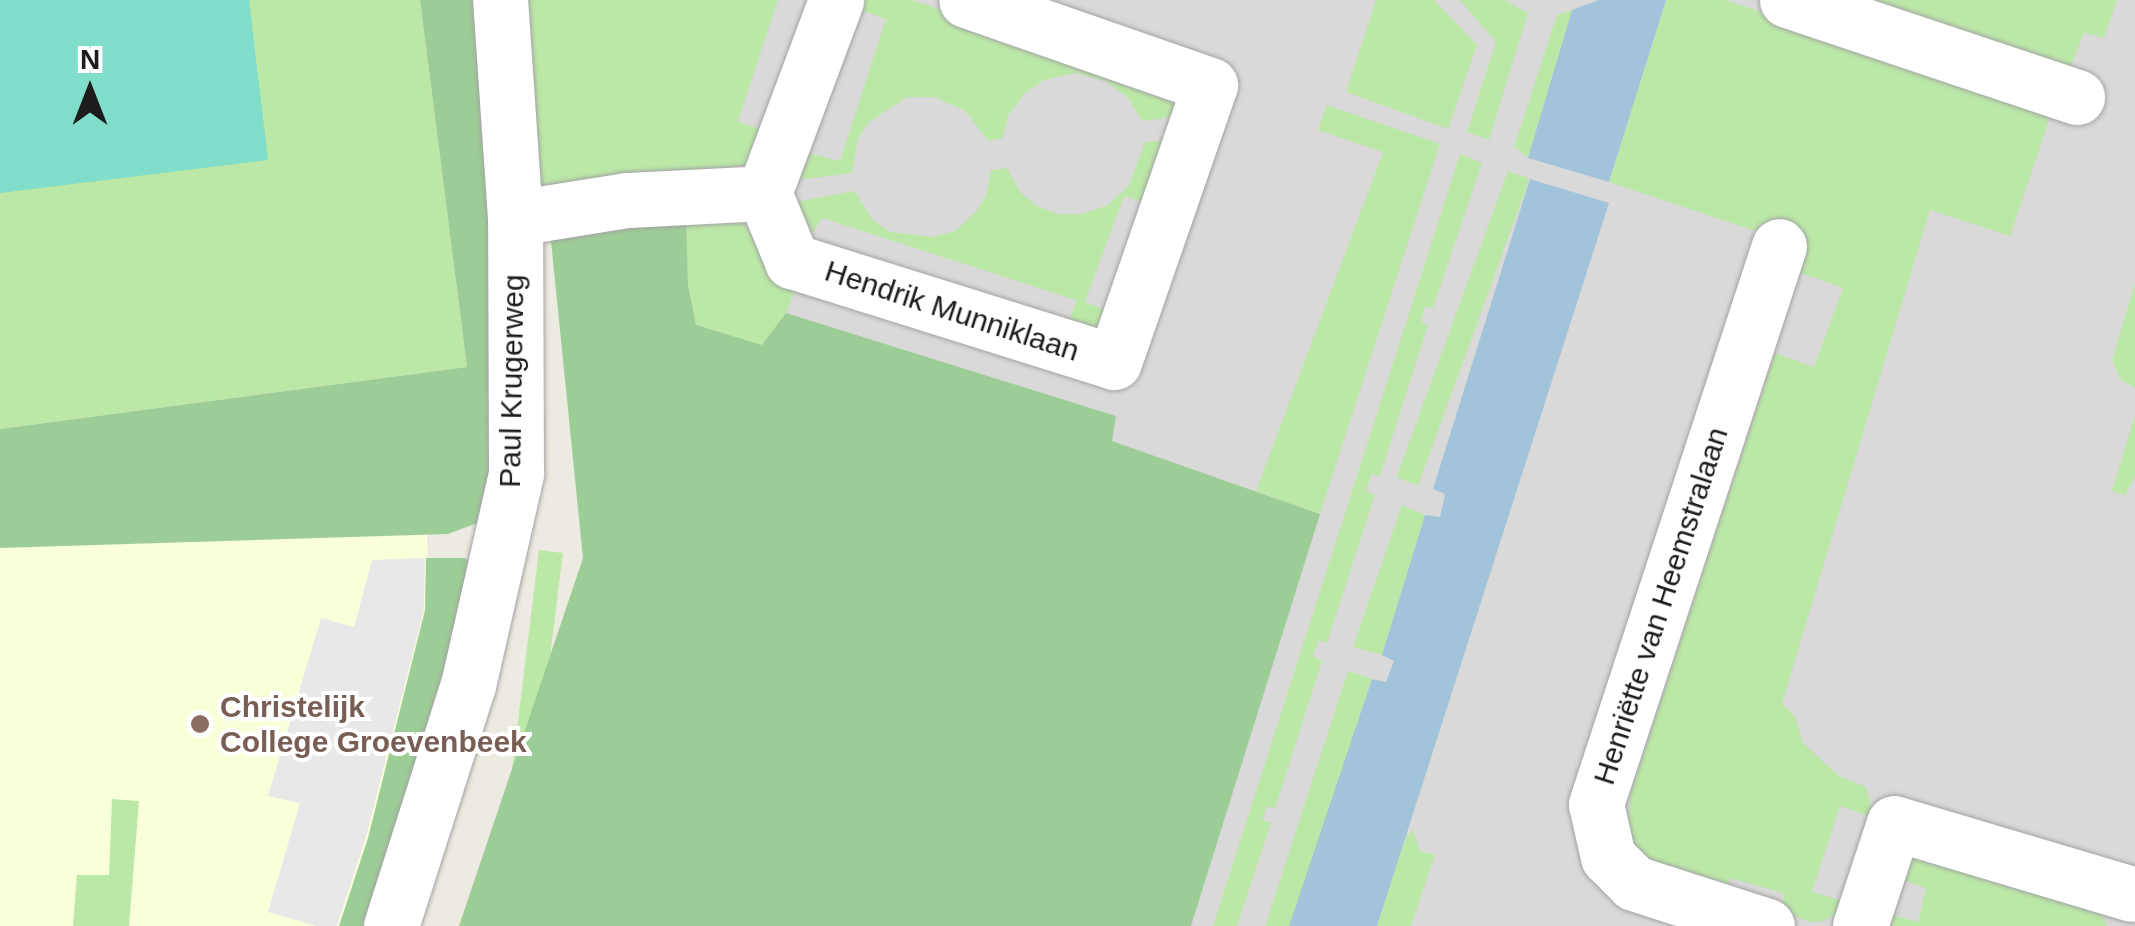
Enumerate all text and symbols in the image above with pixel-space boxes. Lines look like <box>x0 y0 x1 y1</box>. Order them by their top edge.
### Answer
north arrow <box>40 40 140 140</box>
text: N <box>80 44 100 75</box>
street label: Hendrik Munniklaan <box>820 253 1084 369</box>
street label: Paul Krugerweg <box>492 274 532 488</box>
street label: Henriëtte van Heemstralaan <box>1586 423 1736 789</box>
place label: Christelijk College Groevenbeek <box>220 689 527 760</box>
marker: Christelijk College Groevenbeek <box>189 713 211 735</box>

